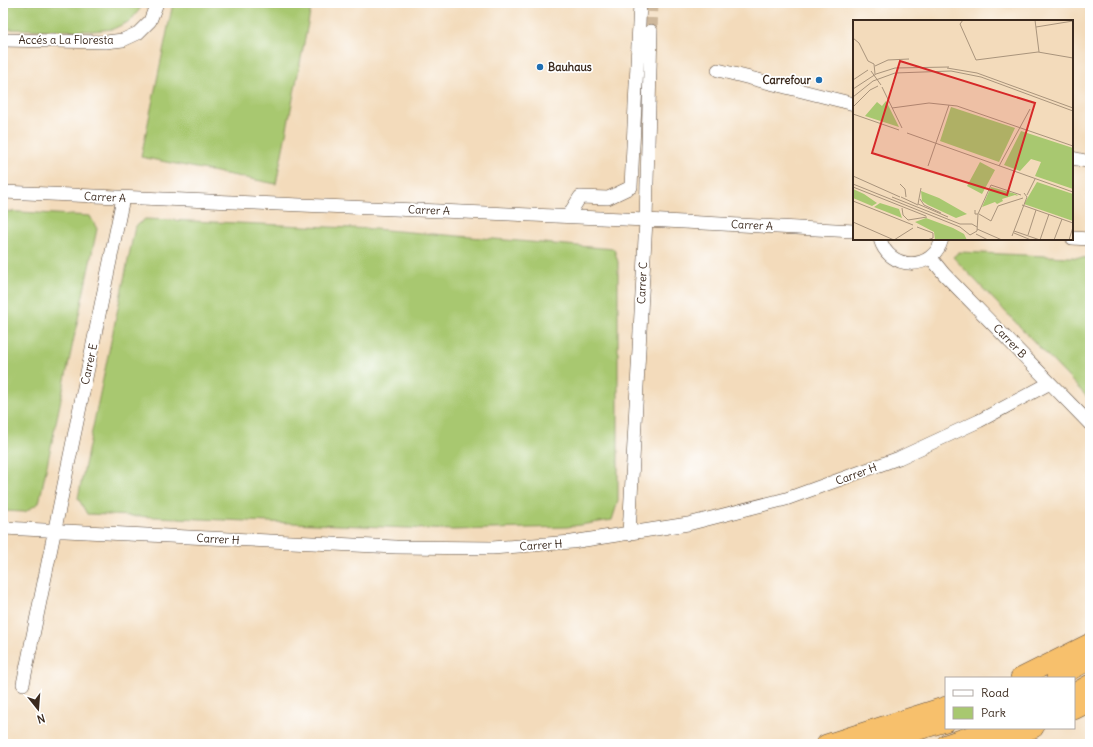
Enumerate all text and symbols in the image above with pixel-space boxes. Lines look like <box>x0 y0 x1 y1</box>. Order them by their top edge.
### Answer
inset map <box>853 20 1073 240</box>
street label: Accés a La Floresta <box>18 33 114 47</box>
place label: Bauhaus <box>548 60 592 74</box>
marker: Bauhaus <box>535 62 545 72</box>
place label: Carrefour <box>762 73 811 87</box>
marker: Carrefour <box>814 75 824 85</box>
street label: Carrer A <box>84 189 126 205</box>
street label: Carrer A <box>408 202 450 218</box>
street label: Carrer A <box>731 217 773 233</box>
street label: Carrer C <box>634 261 650 305</box>
street label: Carrer B <box>990 321 1030 361</box>
street label: Carrer E <box>78 342 100 386</box>
street label: Carrer H <box>833 460 879 488</box>
street label: Carrer H <box>196 531 240 547</box>
street label: Carrer H <box>519 537 563 553</box>
legend <box>945 677 1075 729</box>
text: Road <box>981 685 1009 700</box>
north arrow <box>18 689 58 729</box>
text: Park <box>981 705 1006 720</box>
text: N <box>35 711 47 726</box>

